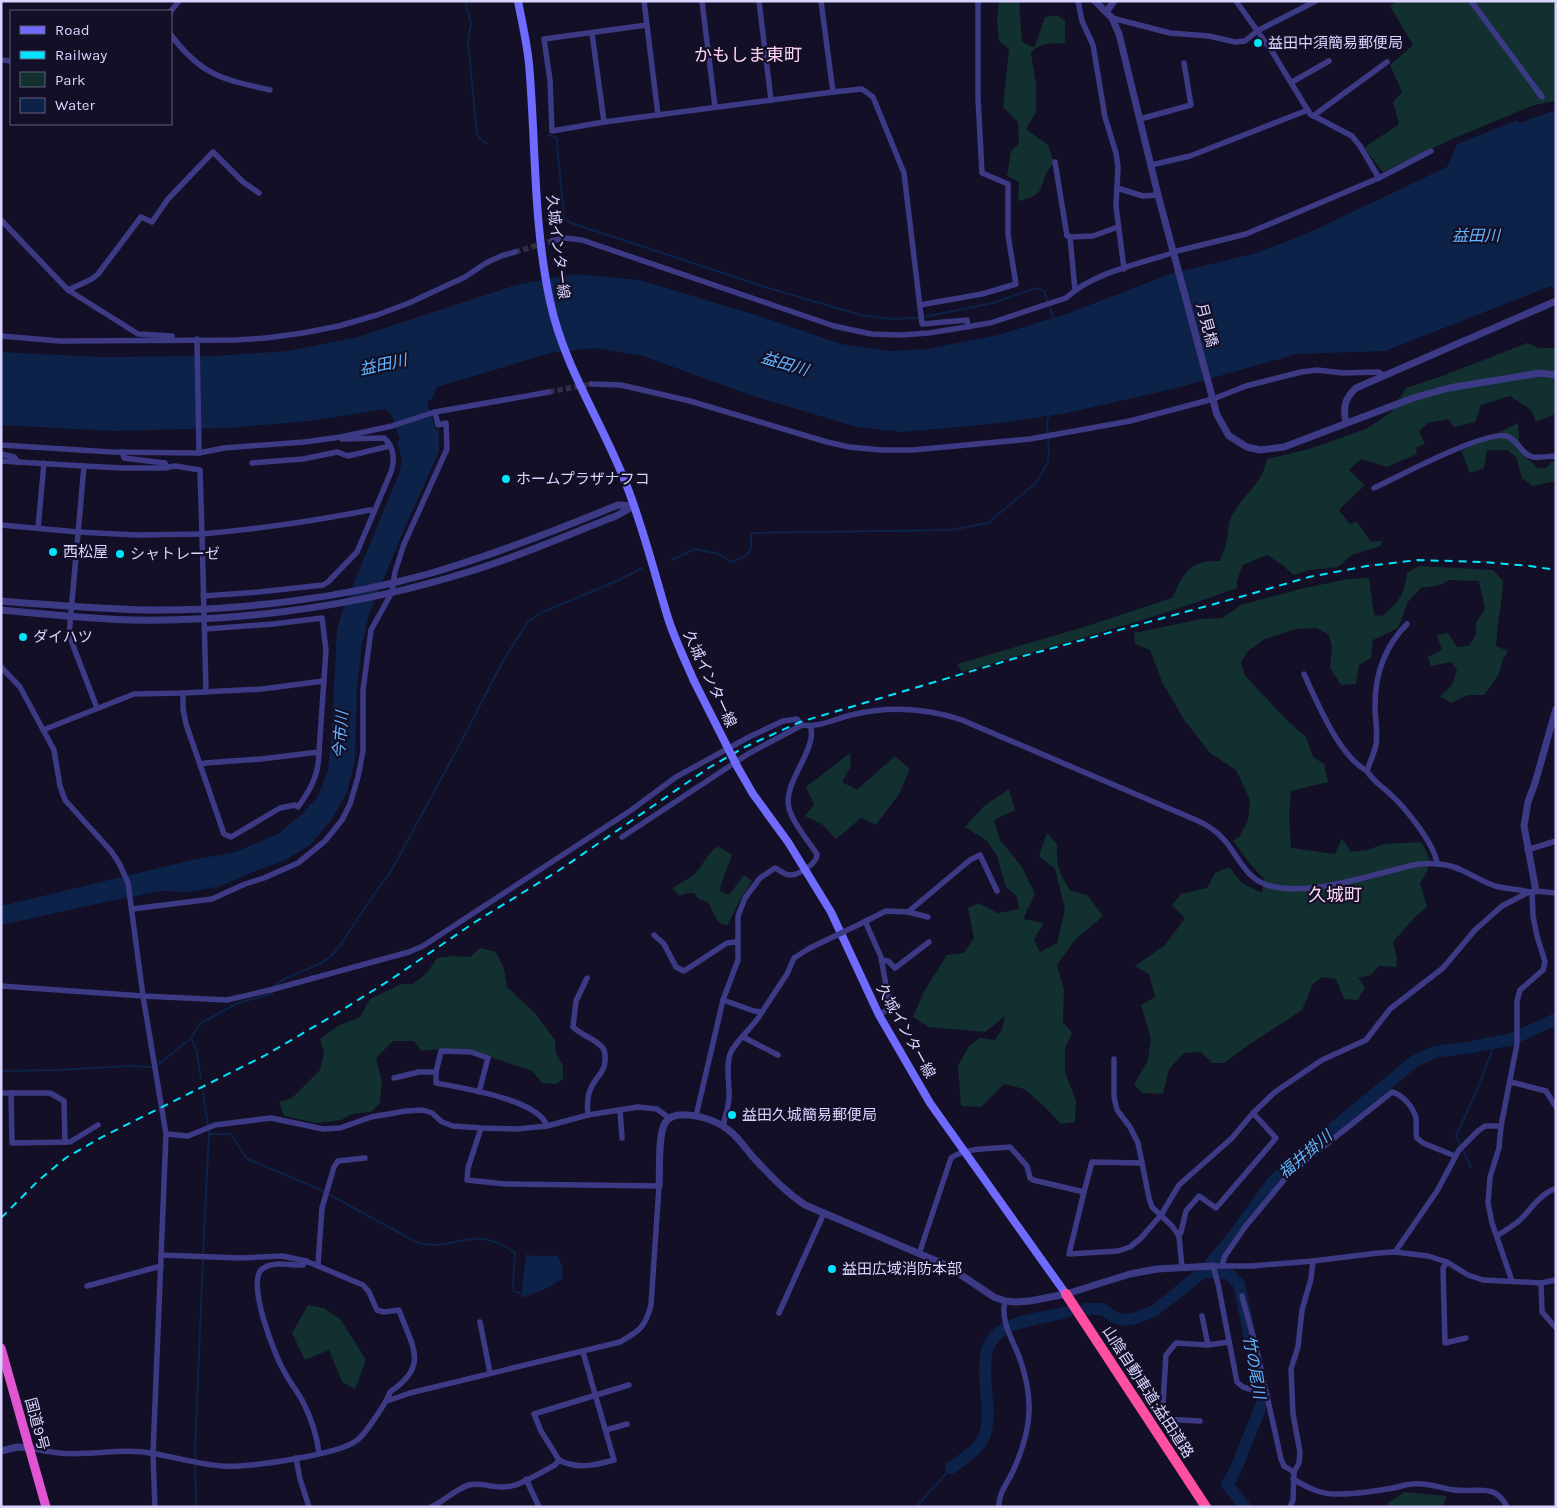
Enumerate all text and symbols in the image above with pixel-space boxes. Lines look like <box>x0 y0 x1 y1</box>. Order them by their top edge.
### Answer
legend <box>10 10 172 125</box>
text: Road <box>55 21 90 39</box>
place label: 益田中須簡易郵便局 <box>1268 34 1403 52</box>
marker: 益田中須簡易郵便局 <box>1252 37 1264 49</box>
district label: かもしま東町 <box>694 44 802 66</box>
text: Railway <box>55 46 107 64</box>
text: Park <box>55 71 85 89</box>
text: Water <box>55 96 96 114</box>
street label: 久城インター線 <box>543 194 573 300</box>
water label: 益田川 <box>1452 226 1502 245</box>
street label: 月見橋 <box>1192 301 1222 349</box>
water label: 益田川 <box>759 347 812 380</box>
water label: 益田川 <box>358 350 411 379</box>
place label: ホームプラザナフコ <box>516 470 650 488</box>
marker: ホームプラザナフコ <box>500 473 512 485</box>
place label: 西松屋 <box>63 543 108 561</box>
place label: シャトレーゼ <box>130 545 220 563</box>
marker: 西松屋 <box>47 546 59 558</box>
marker: シャトレーゼ <box>114 548 126 560</box>
place label: ダイハツ <box>33 628 93 646</box>
street label: 久城インター線 <box>680 628 740 730</box>
marker: ダイハツ <box>17 631 29 643</box>
water label: 今市川 <box>329 708 352 760</box>
district label: 久城町 <box>1308 884 1362 906</box>
street label: 久城インター線 <box>873 981 939 1081</box>
place label: 益田久城簡易郵便局 <box>742 1106 877 1124</box>
marker: 益田久城簡易郵便局 <box>726 1109 738 1121</box>
water label: 福井掛川 <box>1275 1125 1337 1182</box>
place label: 益田広域消防本部 <box>842 1260 962 1278</box>
marker: 益田広域消防本部 <box>826 1263 838 1275</box>
street label: 山陰自動車道;益田道路 <box>1099 1323 1197 1461</box>
water label: 竹の尾川 <box>1240 1334 1270 1402</box>
street label: 国道9号 <box>21 1396 53 1452</box>

